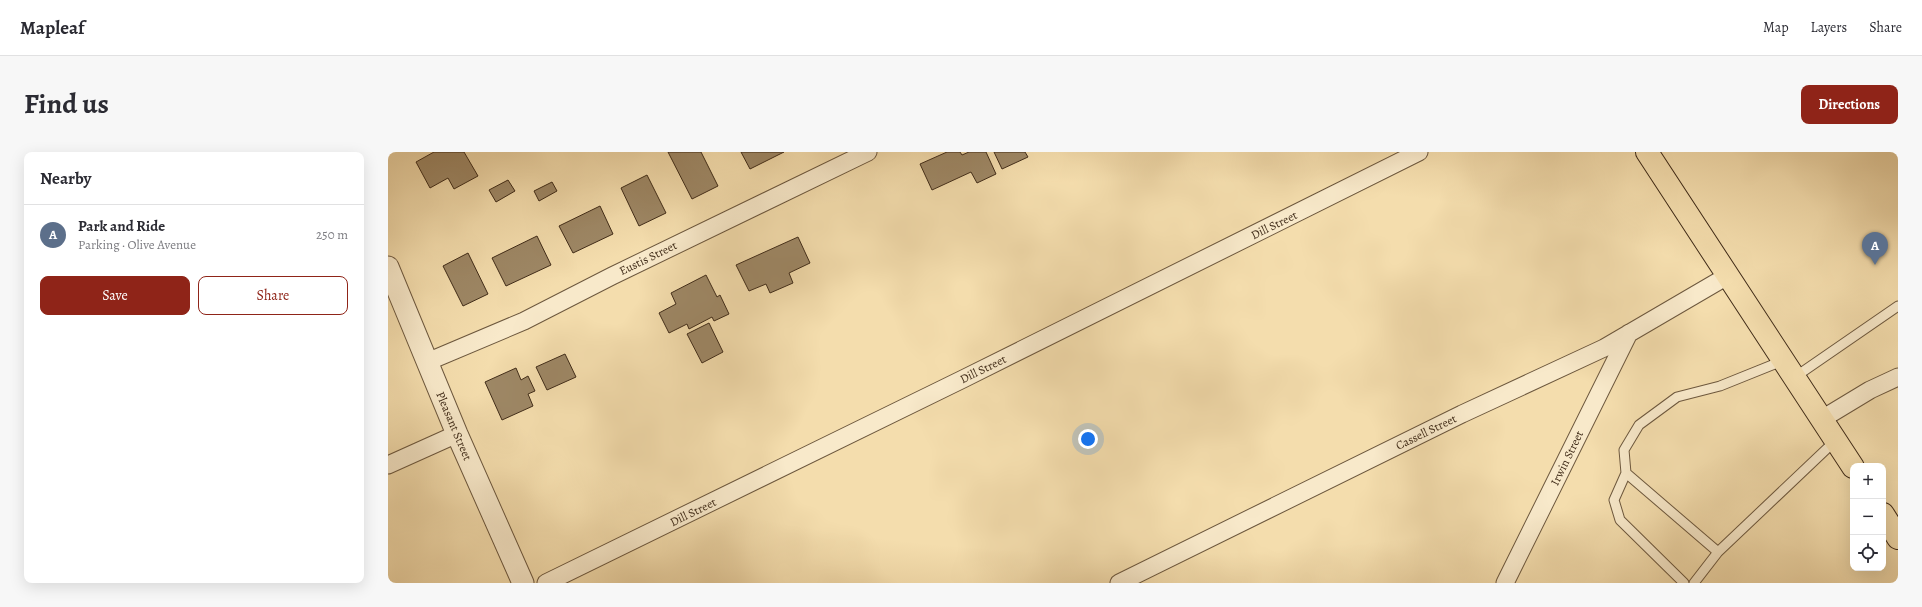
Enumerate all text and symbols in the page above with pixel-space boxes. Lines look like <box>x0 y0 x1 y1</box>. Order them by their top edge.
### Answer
text: Mapleaf <box>20 15 85 41</box>
text: Map <box>1763 18 1789 37</box>
text: Layers <box>1811 18 1847 37</box>
text: Share <box>1869 18 1902 37</box>
text: Find us <box>24 85 109 123</box>
button: Directions <box>1801 85 1898 124</box>
text: Nearby <box>40 167 91 190</box>
street label: Dill Street <box>1248 207 1300 243</box>
text: Park and Ride <box>78 216 165 236</box>
text: A <box>49 226 57 243</box>
text: 250 m <box>316 226 348 243</box>
pin: A <box>1862 232 1888 265</box>
text: Parking · Olive Avenue <box>78 236 196 253</box>
street label: Eustis Street <box>617 237 679 279</box>
button: Save <box>40 276 190 315</box>
button: Share <box>198 276 348 315</box>
street label: Dill Street <box>957 351 1009 387</box>
street label: Pleasant Street <box>432 389 476 463</box>
street label: Cassell Street <box>1393 410 1459 454</box>
street label: Irwin Street <box>1547 428 1587 488</box>
your location <box>1078 429 1098 449</box>
map controls <box>1850 463 1886 571</box>
button: + <box>1850 463 1886 499</box>
street label: Dill Street <box>667 494 719 530</box>
button: − <box>1850 499 1886 535</box>
button: locate <box>1850 535 1886 571</box>

